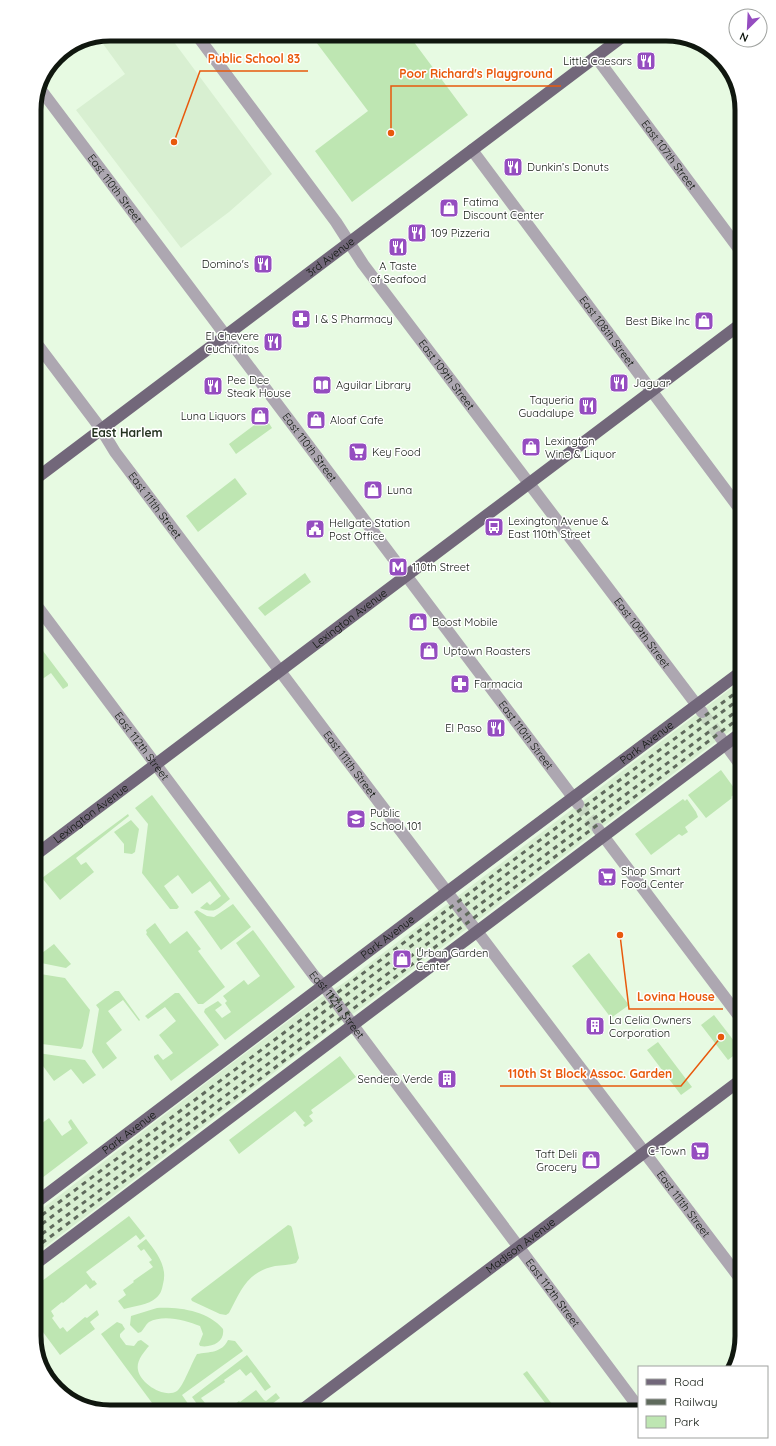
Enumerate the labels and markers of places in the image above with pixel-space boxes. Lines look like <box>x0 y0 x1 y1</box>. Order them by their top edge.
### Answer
callout: Public School 83 <box>200 47 308 71</box>
restaurant icon: Little Caesars <box>635 50 657 72</box>
place label: Little Caesars <box>563 54 632 68</box>
callout: Poor Richard's Playground <box>391 62 561 86</box>
restaurant icon: Dunkin’s Donuts <box>502 156 524 178</box>
place label: Dunkin’s Donuts <box>527 160 609 174</box>
place label: Fatima Discount Center <box>463 195 545 222</box>
shop icon: Fatima Discount Center <box>438 197 460 219</box>
restaurant icon: 109 Pizzeria <box>406 222 428 244</box>
place label: 109 Pizzeria <box>431 226 490 240</box>
restaurant icon: A Taste of Seafood <box>387 236 409 258</box>
restaurant icon: Domino's <box>252 253 274 275</box>
place label: Domino's <box>202 257 249 271</box>
place label: A Taste of Seafood <box>370 259 426 286</box>
pharmacy icon: I & S Pharmacy <box>290 308 312 330</box>
shop icon: Best Bike Inc <box>693 310 715 332</box>
place label: I & S Pharmacy <box>315 312 393 326</box>
place label: Best Bike Inc <box>626 314 690 328</box>
place label: El Chevere Cuchifritos <box>205 329 259 356</box>
restaurant icon: El Chevere Cuchifritos <box>262 331 284 353</box>
restaurant icon: Jaguar <box>608 372 630 394</box>
place label: Pee Dee Steak House <box>227 373 291 400</box>
library icon: Aguilar Library <box>311 374 333 396</box>
restaurant icon: Pee Dee Steak House <box>202 375 224 397</box>
place label: Jaguar <box>633 376 671 390</box>
place label: Aguilar Library <box>336 378 411 392</box>
place label: Taqueria Guadalupe <box>518 393 574 420</box>
restaurant icon: Taqueria Guadalupe <box>577 395 599 417</box>
shop icon: Luna Liquors <box>249 405 271 427</box>
place label: Luna Liquors <box>181 409 246 423</box>
shop icon: Aloaf Cafe <box>305 409 327 431</box>
place label: Aloaf Cafe <box>330 413 383 427</box>
place label: Lexington Wine & Liquor <box>545 434 617 461</box>
shop icon: Lexington Wine & Liquor <box>520 436 542 458</box>
supermarket icon: Key Food <box>347 441 369 463</box>
place label: Key Food <box>372 445 421 459</box>
shop icon: Luna <box>362 479 384 501</box>
place label: Luna <box>387 483 412 497</box>
place label: Lexington Avenue & East 110th Street <box>508 514 609 541</box>
place label: Hellgate Station Post Office <box>329 516 410 543</box>
bus stop icon: Lexington Avenue & East 110th Street <box>483 516 505 538</box>
public building icon: Hellgate Station Post Office <box>304 518 326 540</box>
metro station icon: 110th Street <box>387 556 409 578</box>
place label: 110th Street <box>412 560 470 574</box>
shop icon: Boost Mobile <box>407 611 429 633</box>
place label: Boost Mobile <box>432 615 498 629</box>
shop icon: Uptown Roasters <box>418 640 440 662</box>
place label: Uptown Roasters <box>443 644 531 658</box>
pharmacy icon: Farmacia <box>449 673 471 695</box>
place label: Farmacia <box>474 677 522 691</box>
restaurant icon: El Paso <box>485 717 507 739</box>
place label: El Paso <box>445 721 482 735</box>
place label: Public School 101 <box>370 806 422 833</box>
school or university icon: Public School 101 <box>345 808 367 830</box>
place label: Shop Smart Food Center <box>621 864 685 891</box>
supermarket icon: Shop Smart Food Center <box>596 866 618 888</box>
place label: Urban Garden Center <box>416 946 488 973</box>
shop icon: Urban Garden Center <box>391 948 413 970</box>
callout: Lovina House <box>629 985 723 1009</box>
place label: La Celia Owners Corporation <box>609 1013 691 1040</box>
building icon: La Celia Owners Corporation <box>584 1015 606 1037</box>
callout: 110th St Block Assoc. Garden <box>500 1062 681 1086</box>
building icon: Sendero Verde <box>436 1068 458 1090</box>
place label: Sendero Verde <box>358 1072 433 1086</box>
supermarket icon: C-Town <box>689 1140 711 1162</box>
place label: C-Town <box>648 1144 686 1158</box>
place label: Taft Deli Grocery <box>535 1147 577 1174</box>
shop icon: Taft Deli Grocery <box>580 1149 602 1171</box>

